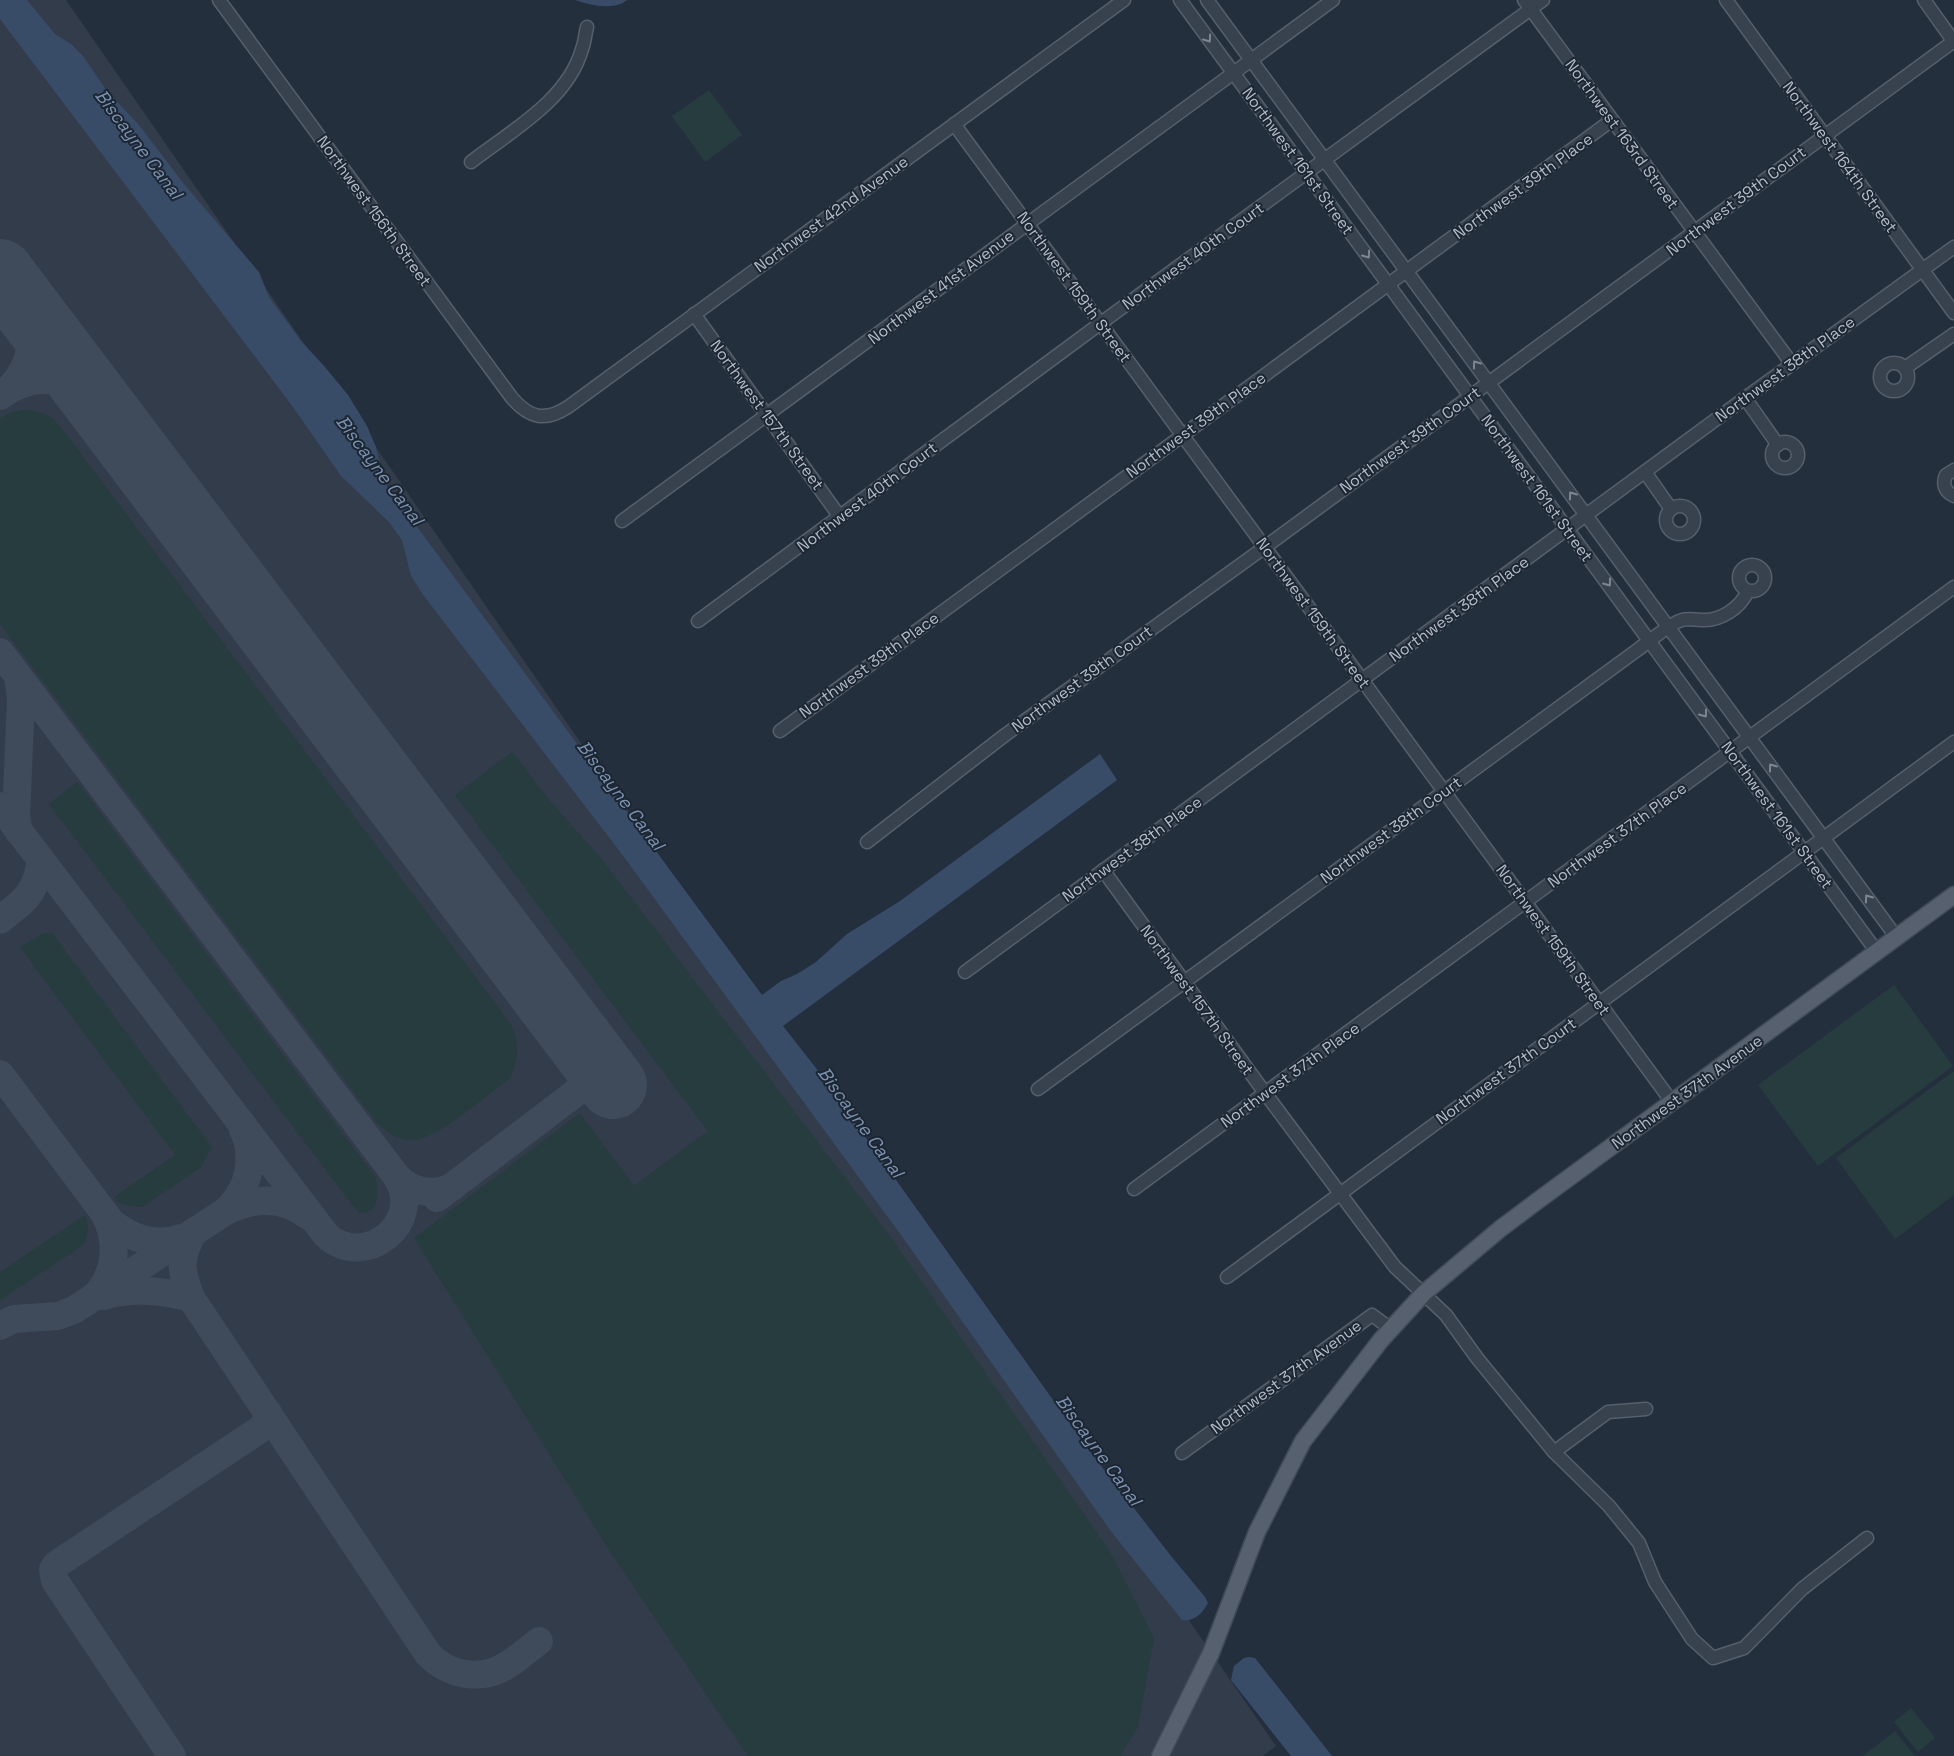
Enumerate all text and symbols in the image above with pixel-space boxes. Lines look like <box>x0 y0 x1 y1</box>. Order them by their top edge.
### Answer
one-way arrow <box>1203 33 1211 42</box>
street label: Northwest 163rd Street <box>1560 55 1684 213</box>
street label: Northwest 164th Street <box>1778 77 1902 237</box>
street label: Northwest 161st Street <box>1237 83 1359 239</box>
water label: Biscayne Canal <box>90 84 189 206</box>
street label: Northwest 39th Place <box>1449 128 1597 244</box>
street label: Northwest 156th Street <box>312 131 436 291</box>
street label: Northwest 39th Court <box>1662 142 1810 260</box>
street label: Northwest 42nd Avenue <box>750 151 912 277</box>
street label: Northwest 40th Court <box>1118 197 1268 315</box>
street label: Northwest 159th Street <box>1012 207 1136 367</box>
street label: Northwest 41st Avenue <box>864 225 1018 349</box>
one-way arrow <box>1361 249 1369 258</box>
street label: Northwest 38th Place <box>1711 311 1859 427</box>
street label: Northwest 157th Street <box>705 336 829 494</box>
one-way arrow <box>1473 360 1482 370</box>
street label: Northwest 39th Place <box>1122 367 1270 483</box>
street label: Northwest 39th Court <box>1335 382 1485 498</box>
water label: Biscayne Canal <box>331 410 430 532</box>
street label: Northwest 161st Street <box>1476 410 1598 566</box>
street label: Northwest 40th Court <box>793 437 941 557</box>
one-way arrow <box>1569 491 1578 501</box>
street label: Northwest 159th Street <box>1251 533 1375 693</box>
street label: Northwest 38th Place <box>1385 551 1533 667</box>
one-way arrow <box>1602 577 1611 587</box>
street label: Northwest 39th Place <box>795 607 943 723</box>
street label: Northwest 39th Court <box>1007 621 1157 737</box>
one-way arrow <box>1698 709 1707 718</box>
water label: Biscayne Canal <box>572 735 671 857</box>
street label: Northwest 161st Street <box>1716 737 1838 893</box>
one-way arrow <box>1769 763 1778 773</box>
street label: Northwest 38th Court <box>1316 772 1466 888</box>
street label: Northwest 37th Place <box>1543 777 1691 893</box>
street label: Northwest 38th Place <box>1058 791 1206 907</box>
street label: Northwest 159th Street <box>1491 860 1615 1020</box>
one-way arrow <box>1865 894 1874 904</box>
street label: Northwest 157th Street <box>1135 921 1259 1079</box>
street label: Northwest 37th Court <box>1432 1013 1580 1129</box>
street label: Northwest 37th Place <box>1216 1017 1364 1133</box>
street label: Northwest 37th Avenue <box>1607 1030 1767 1154</box>
water label: Biscayne Canal <box>813 1062 911 1184</box>
street label: Northwest 37th Avenue <box>1206 1315 1366 1439</box>
water label: Biscayne Canal <box>1051 1390 1149 1512</box>

